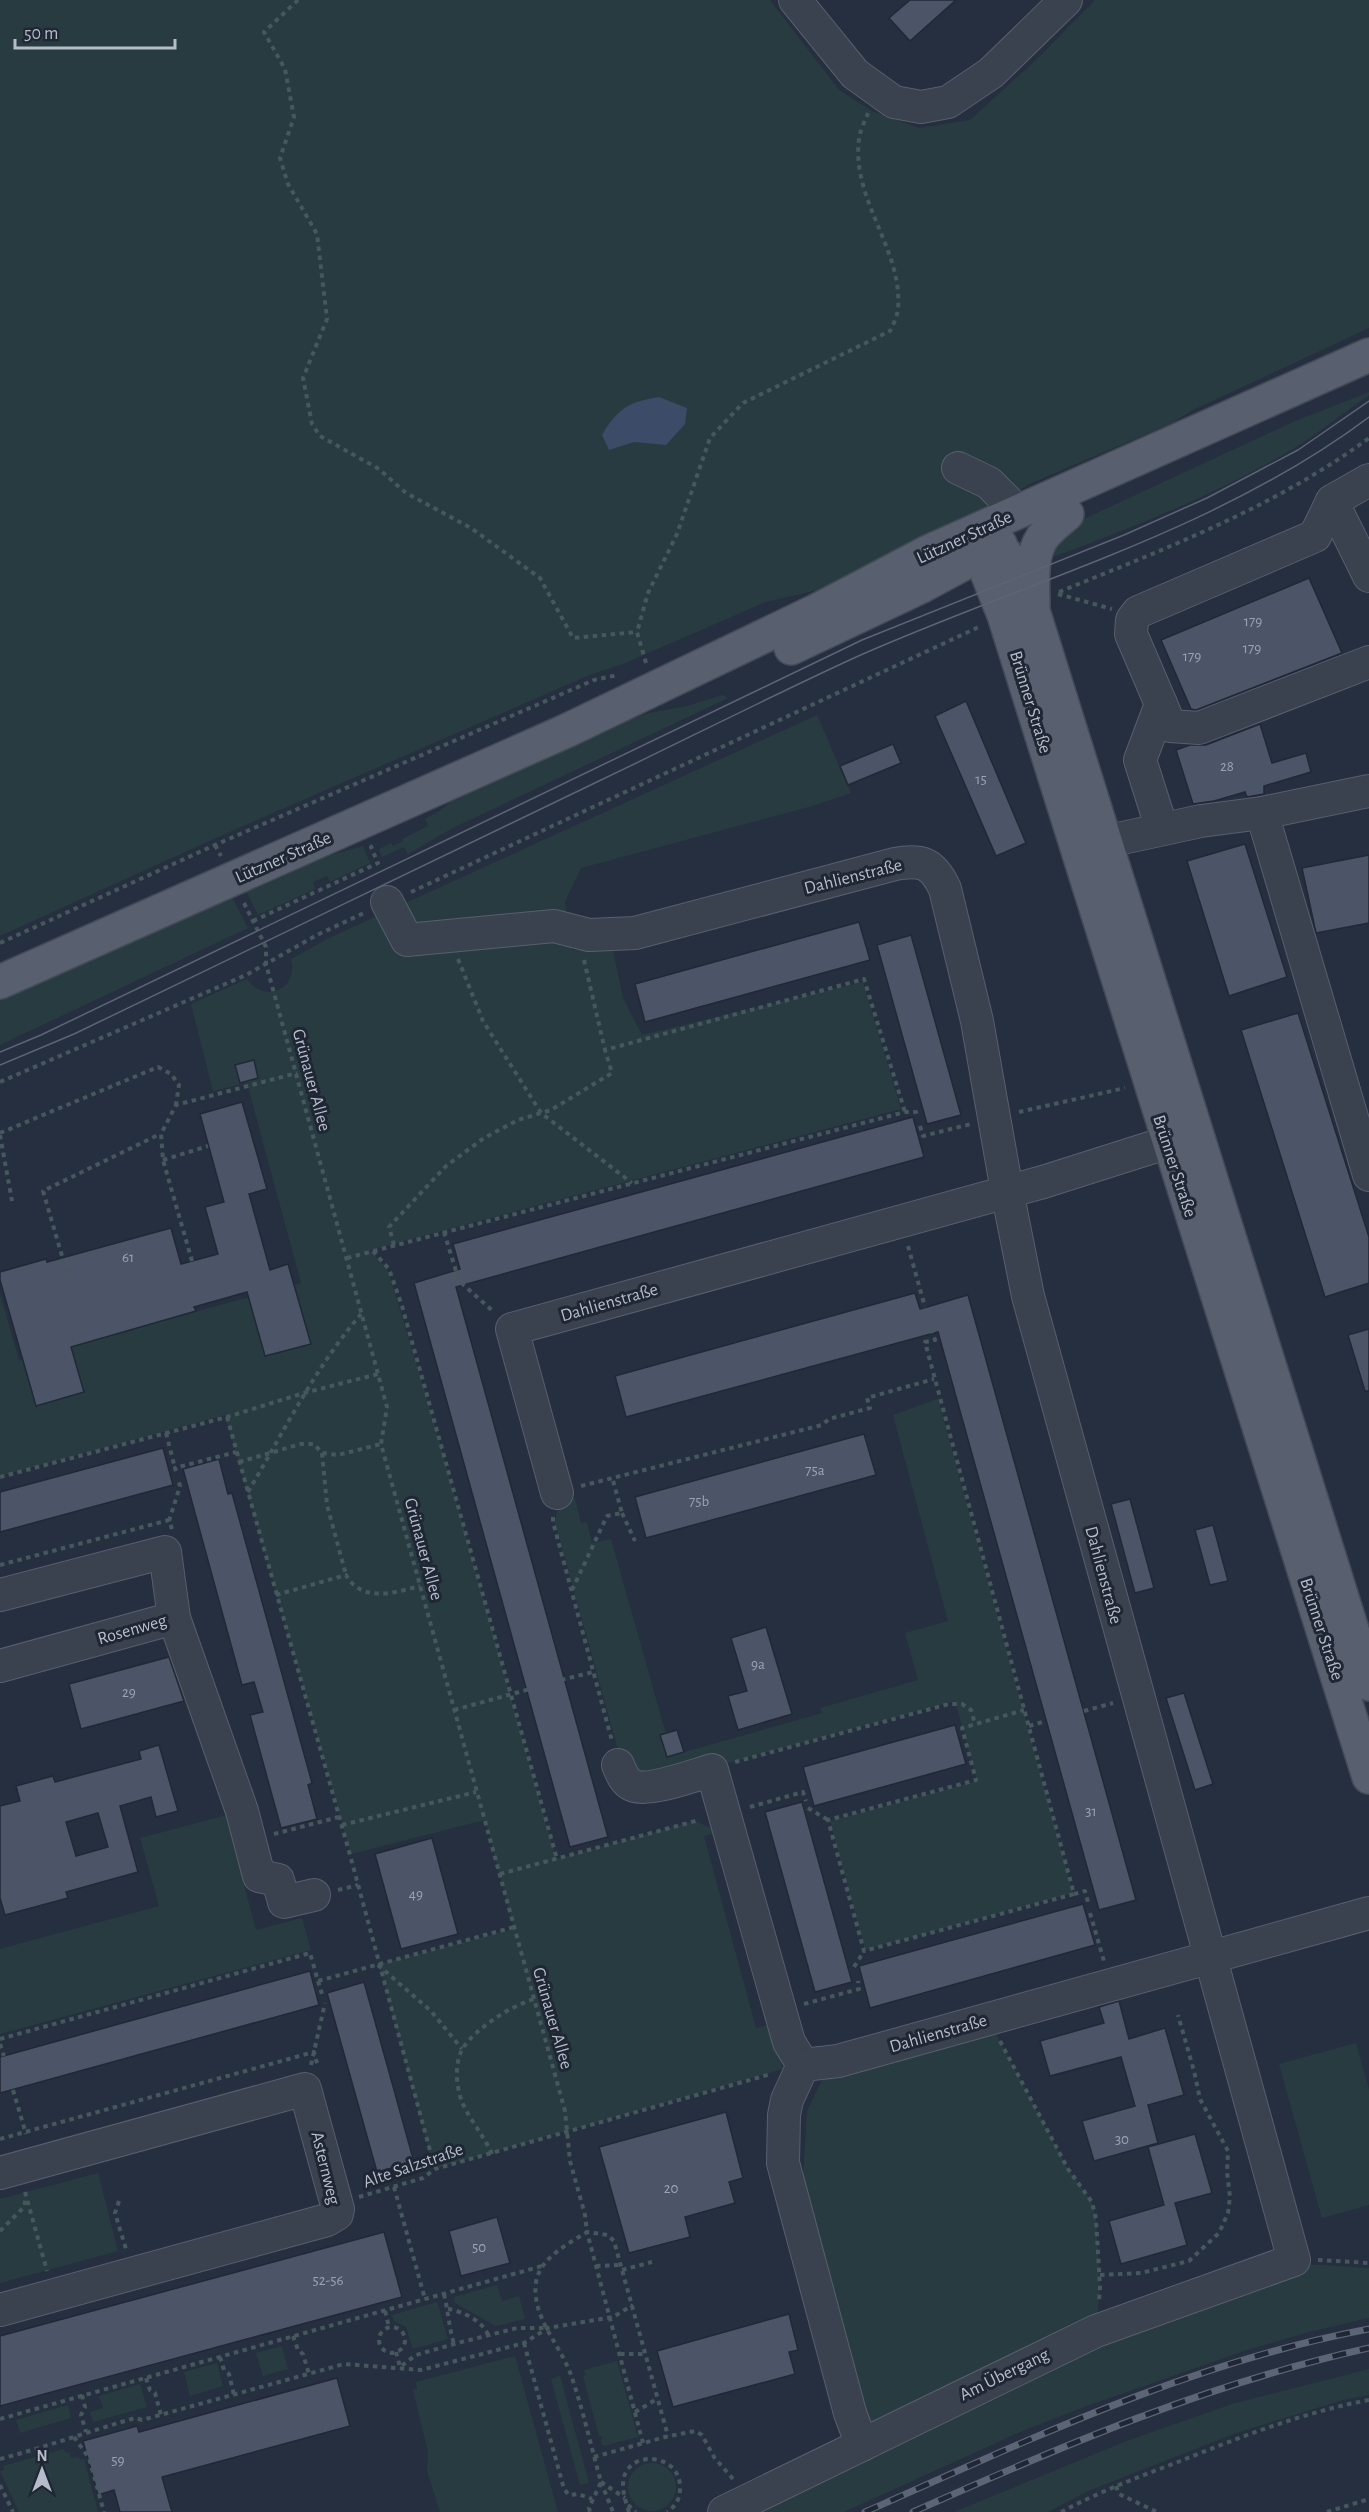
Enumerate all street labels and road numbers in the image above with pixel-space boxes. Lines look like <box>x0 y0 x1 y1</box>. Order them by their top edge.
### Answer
street label: Lützner Straße <box>914 508 1015 568</box>
street label: Brünner Straße <box>1006 649 1054 756</box>
street label: Lützner Straße <box>233 829 334 887</box>
street label: Dahlienstraße <box>802 856 904 898</box>
street label: Grünauer Allee <box>289 1027 333 1133</box>
street label: Brünner Straße <box>1149 1113 1199 1220</box>
street label: Dahlienstraße <box>559 1280 660 1325</box>
street label: Grünauer Allee <box>401 1496 445 1602</box>
street label: Dahlienstraße <box>1081 1524 1125 1626</box>
street label: Brünner Straße <box>1296 1576 1346 1683</box>
street label: Rosenweg <box>96 1611 169 1648</box>
street label: Grünauer Allee <box>529 1965 575 2071</box>
street label: Dahlienstraße <box>888 2011 989 2056</box>
street label: Asternweg <box>307 2130 343 2207</box>
street label: Alte Salzstraße <box>361 2140 466 2191</box>
street label: Am Übergang <box>956 2344 1052 2404</box>

